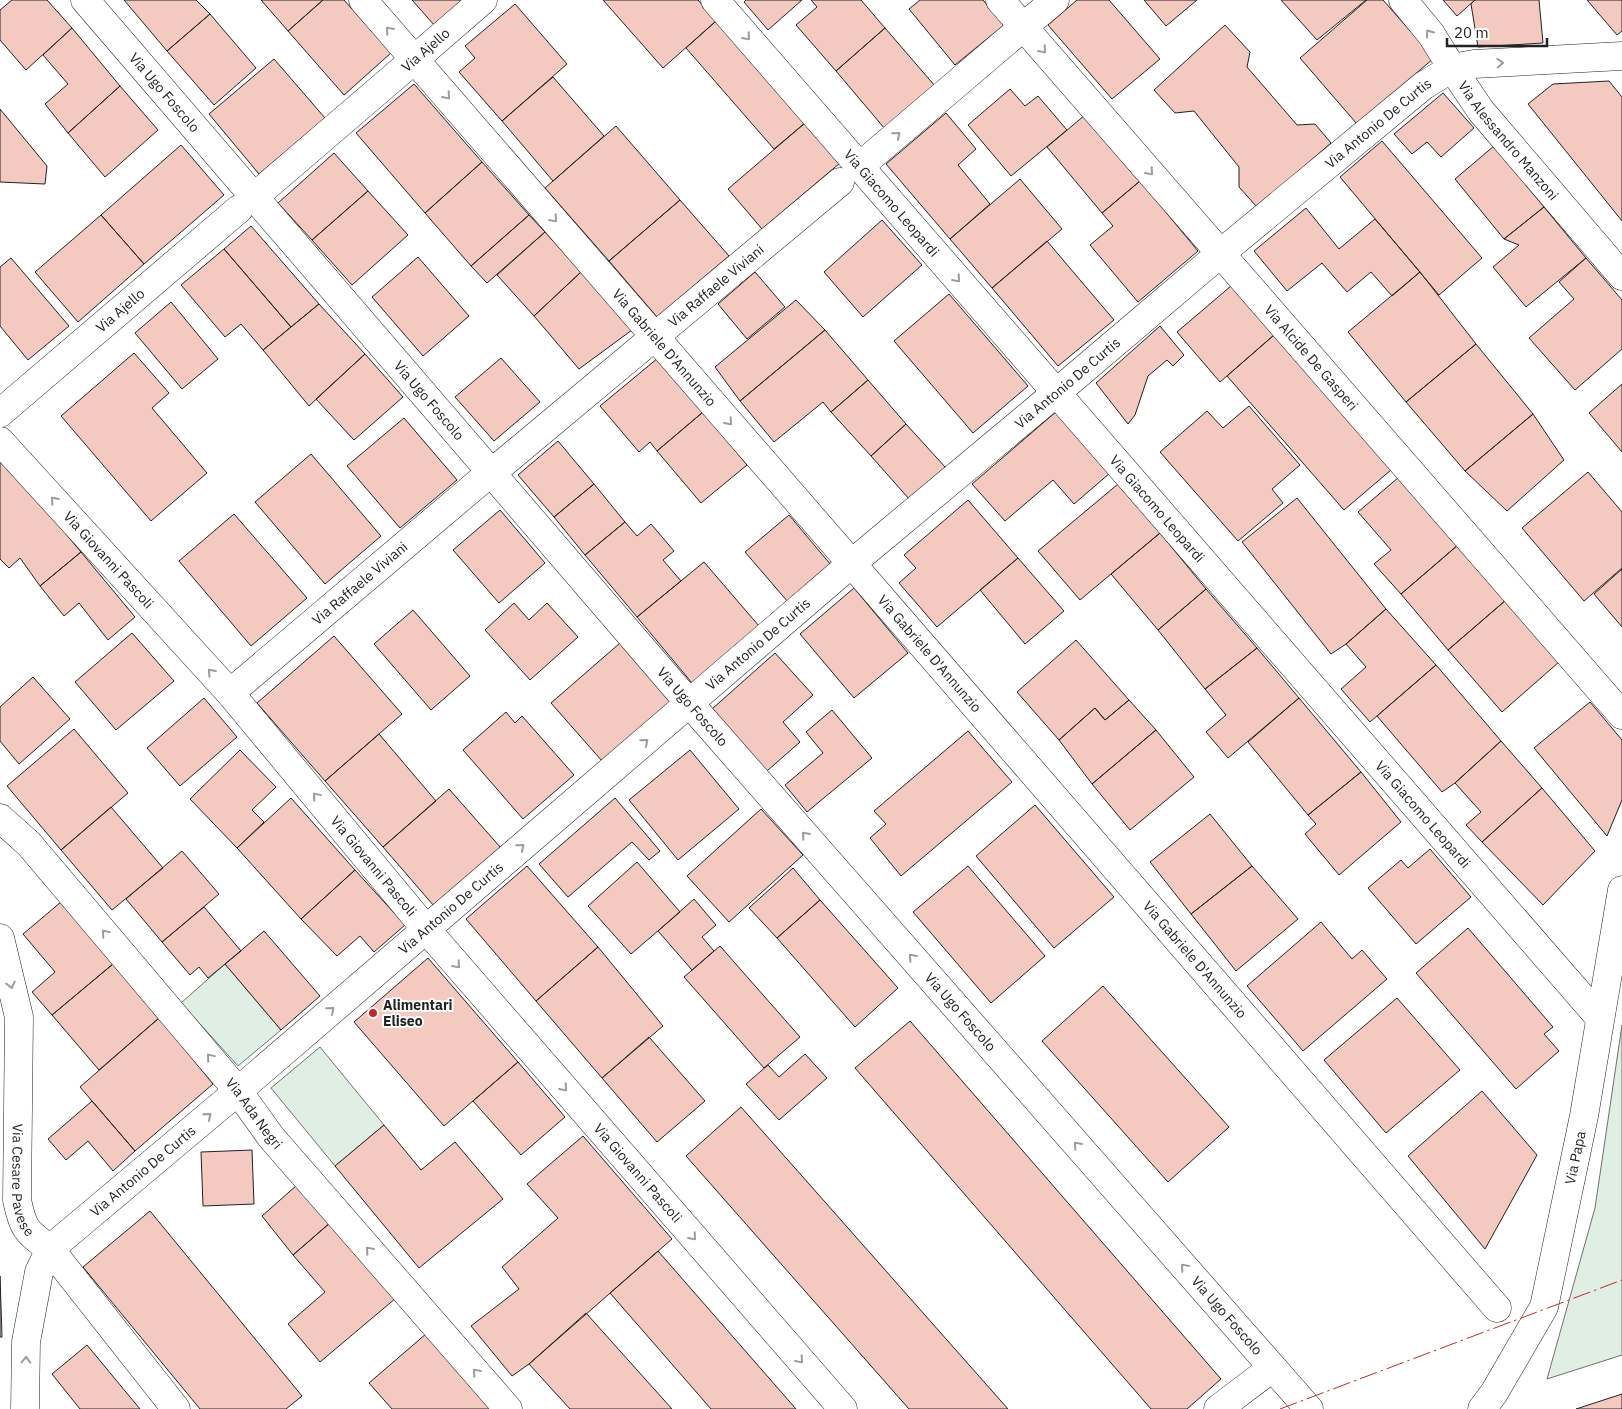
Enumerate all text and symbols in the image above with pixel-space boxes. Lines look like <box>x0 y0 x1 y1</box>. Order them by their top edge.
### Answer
scale bar <box>1447 15 1547 47</box>
text: 20 m <box>1454 23 1489 42</box>
street label: Via Ajello <box>398 24 454 76</box>
one-way arrow <box>386 26 395 35</box>
one-way arrow <box>1426 29 1435 39</box>
one-way arrow <box>741 31 750 40</box>
one-way arrow <box>1038 44 1047 53</box>
street label: Via Ugo Foscolo <box>125 49 204 136</box>
one-way arrow <box>1496 57 1504 68</box>
street label: Via Antonio De Curtis <box>1321 74 1435 172</box>
street label: Via Alessandro Manzoni <box>1454 77 1562 204</box>
one-way arrow <box>442 91 451 100</box>
one-way arrow <box>891 131 900 140</box>
street label: Via Giacomo Leopardi <box>840 146 943 260</box>
one-way arrow <box>1145 166 1153 175</box>
one-way arrow <box>548 214 557 223</box>
street label: Via Raffaele Viviani <box>664 240 768 331</box>
one-way arrow <box>951 273 960 282</box>
street label: Via Ajello <box>92 285 148 336</box>
street label: Via Gabriele D'Annunzio <box>608 285 720 410</box>
street label: Via Alcide De Gasperi <box>1260 301 1362 414</box>
street label: Via Antonio De Curtis <box>1011 333 1124 433</box>
street label: Via Ugo Foscolo <box>390 357 468 444</box>
one-way arrow <box>723 416 732 425</box>
street label: Via Giacomo Leopardi <box>1106 451 1209 566</box>
one-way arrow <box>51 497 60 506</box>
street label: Via Giovanni Pascoli <box>60 507 158 612</box>
street label: Via Raffaele Viviani <box>308 538 411 629</box>
street label: Via Gabriele D'Annunzio <box>874 591 986 716</box>
street label: Via Antonio De Curtis <box>702 594 814 694</box>
street label: Via Ugo Foscolo <box>653 663 732 750</box>
one-way arrow <box>208 669 217 678</box>
one-way arrow <box>639 739 648 748</box>
street label: Via Giacomo Leopardi <box>1371 757 1474 872</box>
one-way arrow <box>312 793 321 802</box>
street label: Via Giovanni Pascoli <box>327 812 421 920</box>
one-way arrow <box>802 832 811 841</box>
one-way arrow <box>515 844 524 853</box>
street label: Via Antonio De Curtis <box>395 858 507 958</box>
street label: Via Gabriele D'Annunzio <box>1139 897 1251 1022</box>
one-way arrow <box>101 930 110 939</box>
one-way arrow <box>909 954 918 963</box>
one-way arrow <box>451 959 460 968</box>
street label: Via Ugo Foscolo <box>921 969 1000 1055</box>
one-way arrow <box>5 981 16 990</box>
place label: Alimentari Eliseo <box>383 996 453 1030</box>
one-way arrow <box>325 1007 334 1016</box>
marker: Alimentari Eliseo <box>367 1007 379 1019</box>
one-way arrow <box>206 1054 215 1063</box>
street label: Via Ada Negri <box>222 1074 286 1153</box>
one-way arrow <box>558 1082 567 1091</box>
one-way arrow <box>202 1113 211 1122</box>
street label: Via Giovanni Pascoli <box>590 1120 686 1226</box>
street label: Via Antonio De Curtis <box>86 1121 200 1221</box>
street label: Via Cesare Pavese <box>8 1123 38 1240</box>
street label: Via Papa <box>1561 1129 1590 1186</box>
one-way arrow <box>1074 1142 1083 1151</box>
one-way arrow <box>687 1231 696 1240</box>
one-way arrow <box>366 1246 375 1255</box>
one-way arrow <box>1181 1264 1190 1273</box>
street label: Via Ugo Foscolo <box>1187 1272 1267 1359</box>
one-way arrow <box>794 1354 803 1363</box>
one-way arrow <box>21 1356 31 1364</box>
one-way arrow <box>472 1369 481 1378</box>

